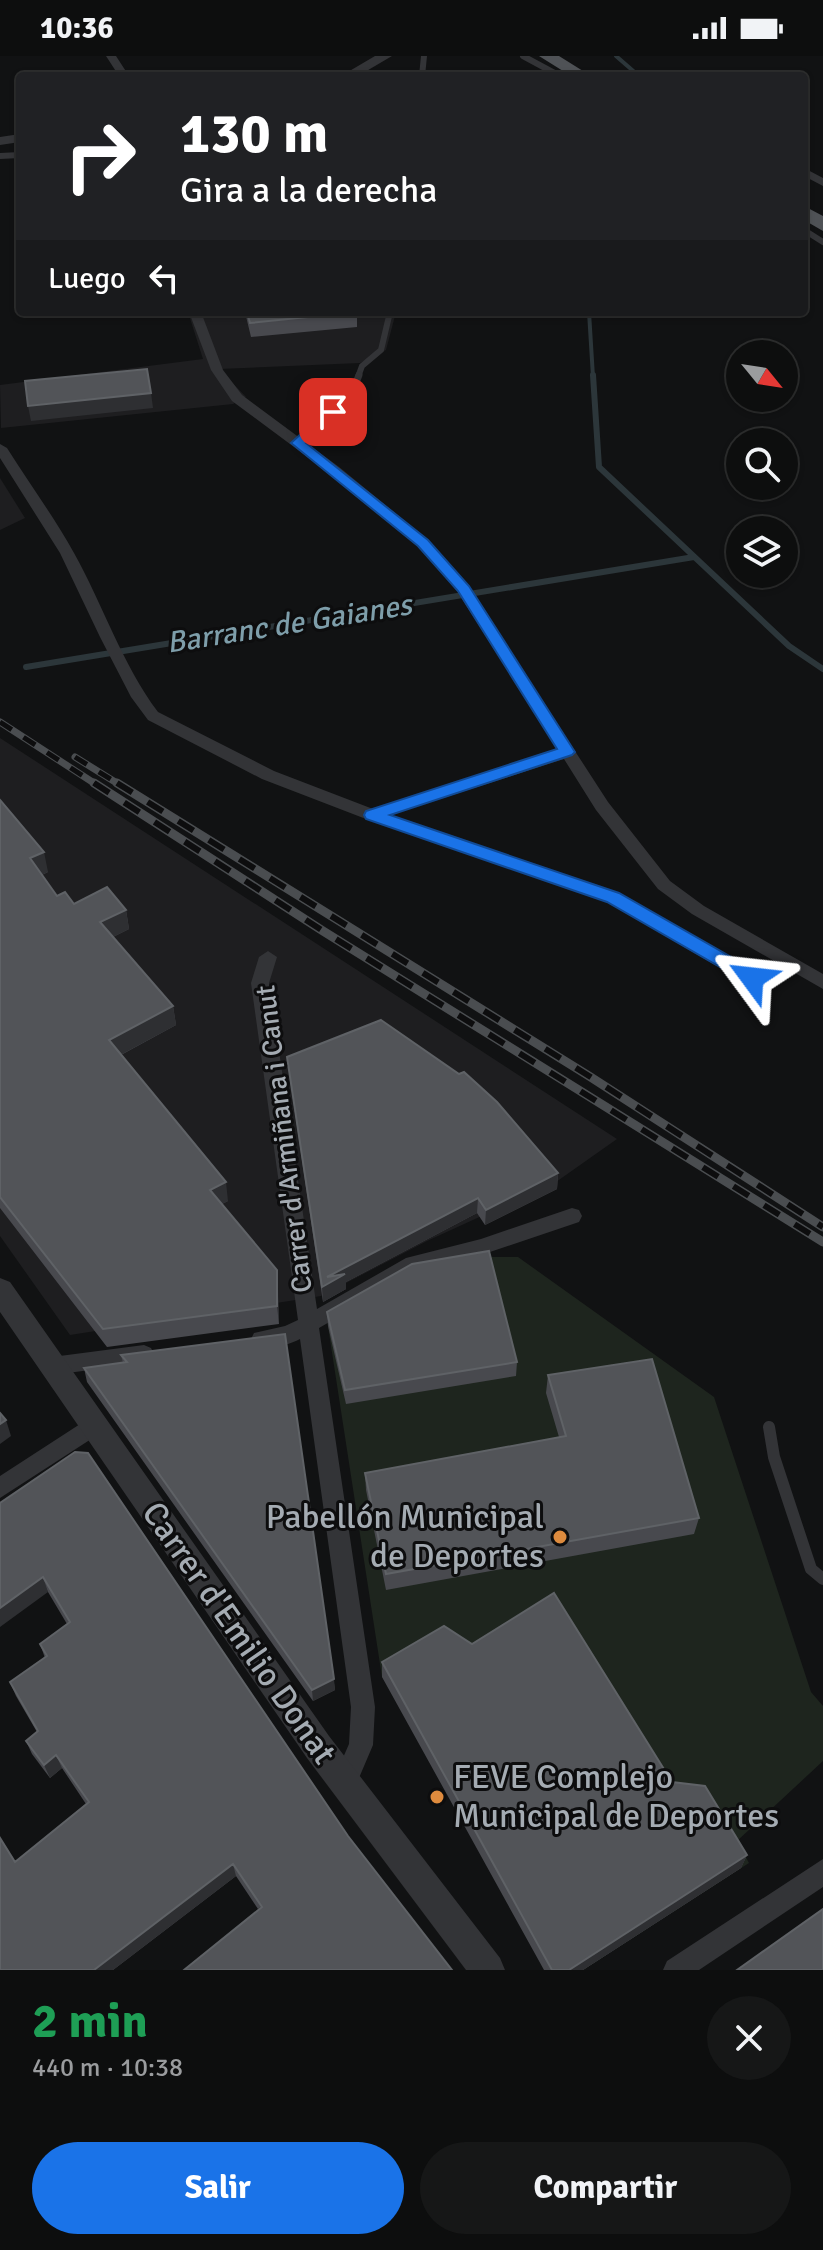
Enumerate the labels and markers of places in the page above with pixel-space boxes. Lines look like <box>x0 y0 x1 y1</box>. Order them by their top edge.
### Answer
pin <box>299 378 367 446</box>
place label: Pabellón Municipal de Deportes <box>266 1496 544 1577</box>
marker: Pabellón Municipal de Deportes <box>551 1528 569 1546</box>
place label: FEVE Complejo Municipal de Deportes <box>453 1756 779 1837</box>
marker: FEVE Complejo Municipal de Deportes <box>428 1788 446 1806</box>

